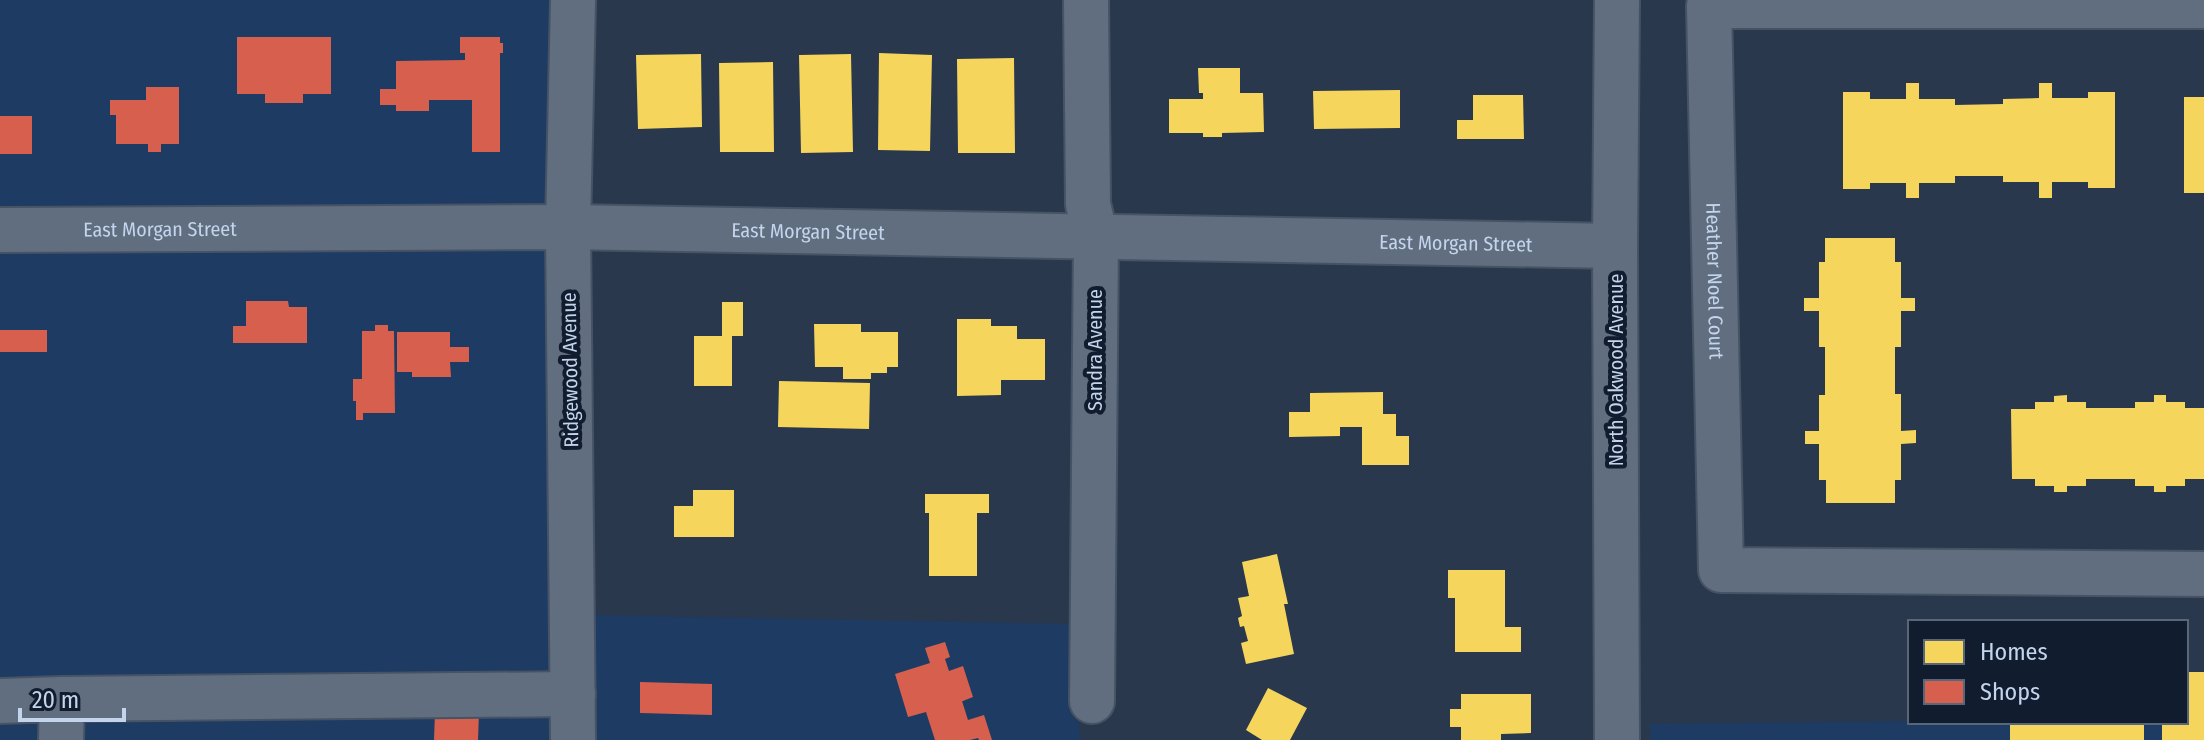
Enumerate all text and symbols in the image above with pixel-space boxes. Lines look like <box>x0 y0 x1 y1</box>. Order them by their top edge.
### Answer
street label: Heather Noel Court <box>1701 202 1729 360</box>
street label: East Morgan Street <box>83 217 237 242</box>
street label: East Morgan Street <box>731 218 885 245</box>
street label: East Morgan Street <box>1379 230 1533 257</box>
street label: North Oakwood Avenue <box>1604 274 1628 466</box>
street label: Sandra Avenue <box>1083 289 1107 411</box>
street label: Ridgewood Avenue <box>557 292 583 448</box>
legend <box>1908 620 2188 724</box>
text: Homes <box>1980 638 2048 666</box>
scale bar <box>20 672 124 722</box>
text: Shops <box>1980 678 2040 706</box>
text: 20 m <box>32 686 79 714</box>

